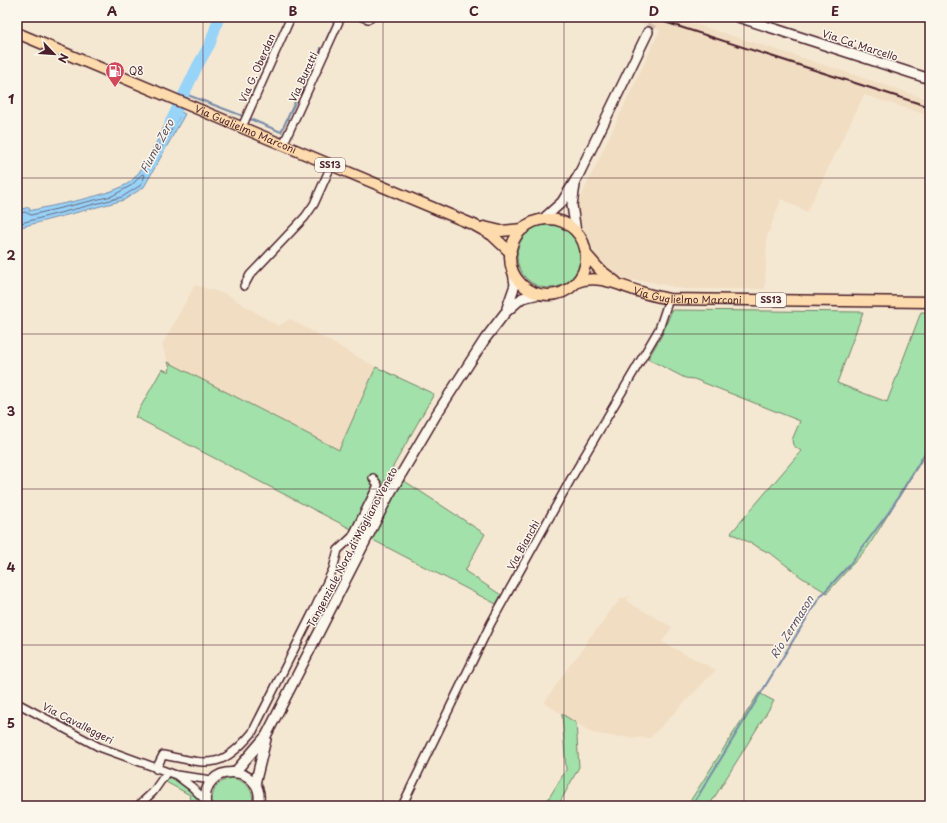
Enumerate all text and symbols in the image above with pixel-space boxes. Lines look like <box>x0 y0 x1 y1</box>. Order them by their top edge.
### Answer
text: A <box>107 1 117 20</box>
text: B <box>289 1 298 20</box>
text: C <box>469 1 479 20</box>
text: D <box>649 1 659 20</box>
text: E <box>831 1 839 20</box>
street label: Via Ca' Marcello <box>820 25 900 64</box>
street label: Via G. Oberdan <box>235 31 278 105</box>
north arrow <box>34 34 74 74</box>
street label: Via Buratti <box>284 49 321 104</box>
text: N <box>54 51 73 66</box>
fuel station icon: Q8 <box>104 60 126 88</box>
place label: Q8 <box>129 63 143 78</box>
text: 1 <box>8 89 14 108</box>
street label: Via Guglielmo Marconi <box>193 101 299 157</box>
water label: Fiume Zero <box>135 115 178 176</box>
road number: SS13 <box>315 158 345 172</box>
text: 2 <box>6 245 16 264</box>
street label: Via Guglielmo Marconi <box>632 282 742 307</box>
road number: SS13 <box>756 293 786 307</box>
text: 3 <box>7 401 16 420</box>
street label: Tangenziale Nord di Mogliano Veneto <box>303 464 401 630</box>
street label: Via Bianchi <box>503 517 543 572</box>
text: 4 <box>7 557 16 576</box>
water label: Rio Zermason <box>765 592 818 662</box>
street label: Via Cavalleggeri <box>40 698 117 747</box>
text: 5 <box>7 713 15 732</box>

